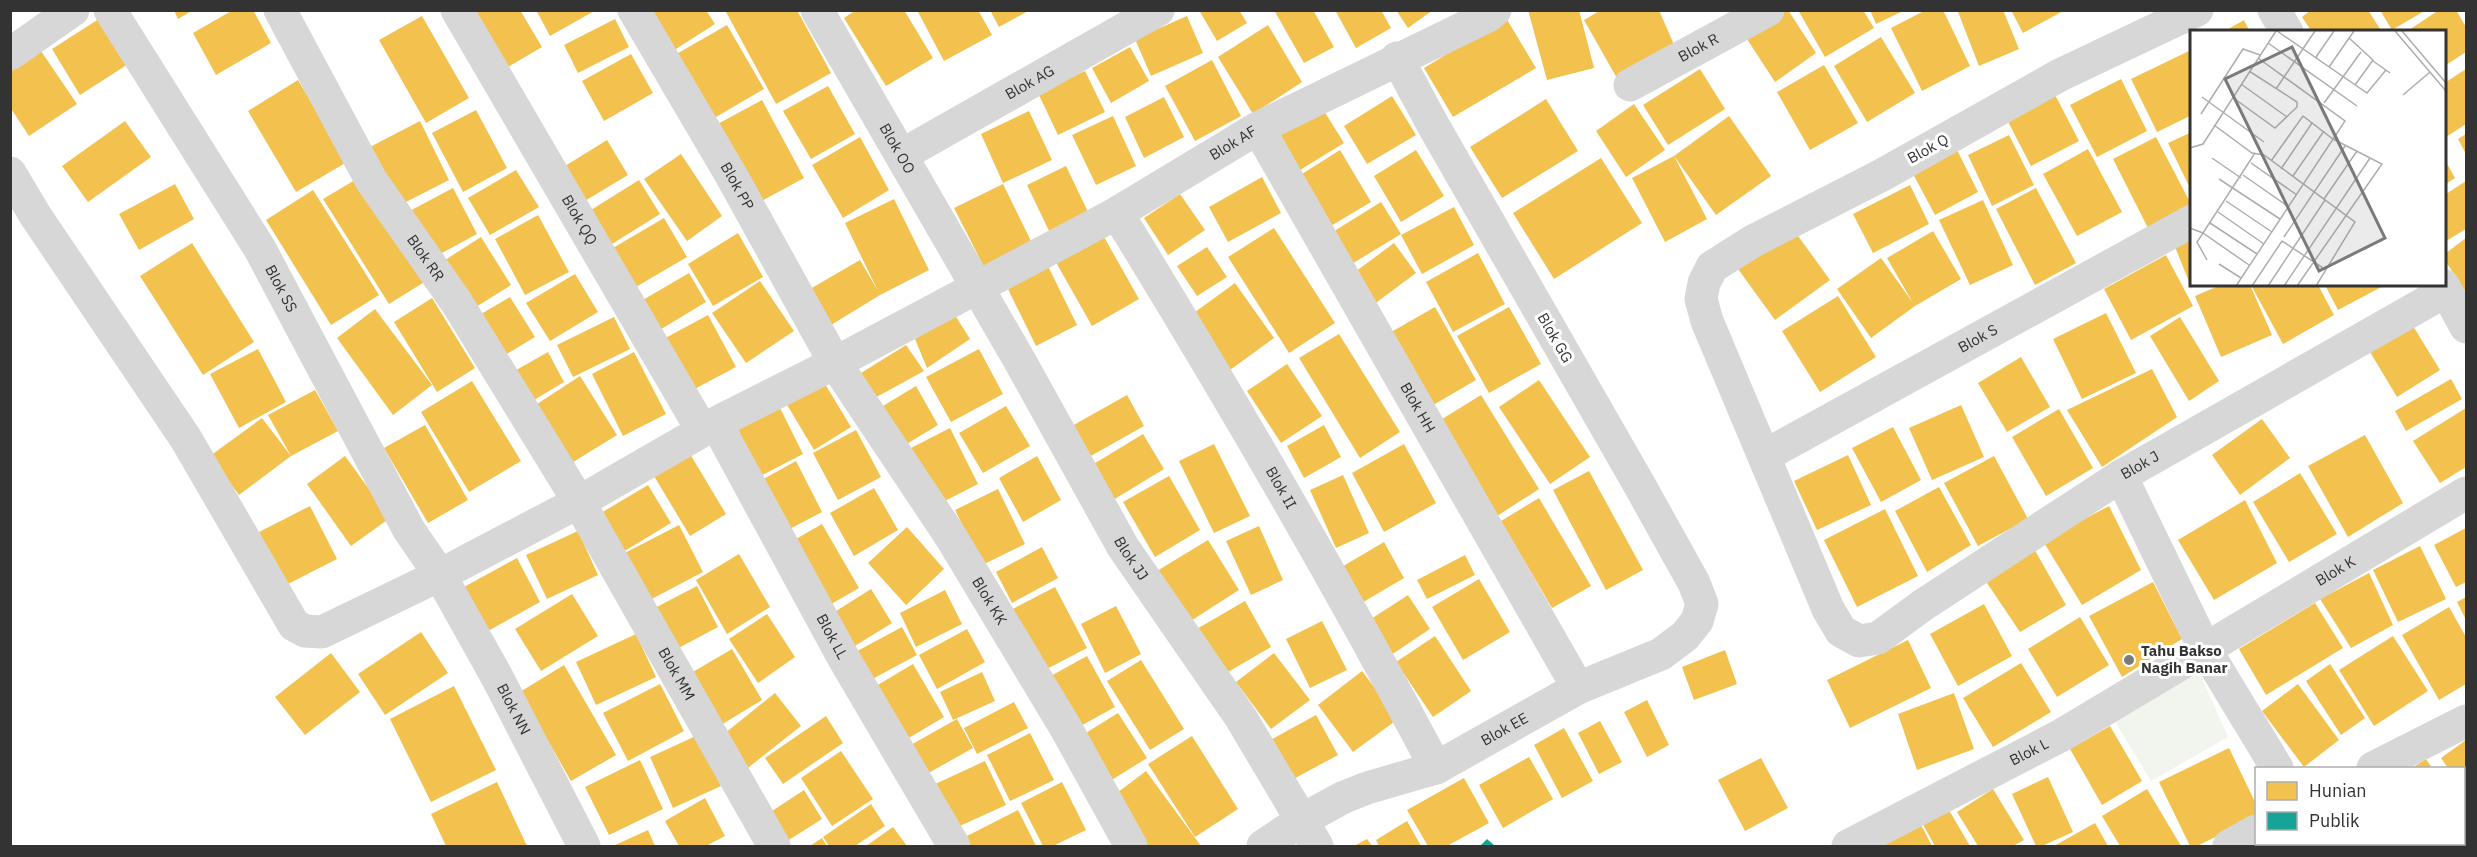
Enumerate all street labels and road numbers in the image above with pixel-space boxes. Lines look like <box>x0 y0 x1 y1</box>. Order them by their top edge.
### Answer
street label: Blok R <box>1675 29 1722 66</box>
street label: Blok AG <box>1002 61 1058 104</box>
street label: Blok OO <box>876 120 919 177</box>
street label: Blok AF <box>1206 121 1260 164</box>
street label: Blok Q <box>1904 130 1952 168</box>
street label: Blok PP <box>716 158 758 213</box>
street label: Blok QQ <box>558 191 602 248</box>
street label: Blok RR <box>403 231 449 285</box>
street label: Blok SS <box>261 261 302 315</box>
street label: Blok GG <box>1534 309 1577 366</box>
street label: Blok S <box>1954 320 2001 357</box>
street label: Blok HH <box>1396 379 1440 436</box>
street label: Blok J <box>2117 446 2162 483</box>
street label: Blok II <box>1262 463 1301 512</box>
street label: Blok JJ <box>1110 533 1153 584</box>
street label: Blok K <box>2312 551 2359 590</box>
street label: Blok KK <box>968 573 1012 629</box>
street label: Blok LL <box>812 610 853 663</box>
street label: Blok MM <box>654 644 700 704</box>
street label: Blok NN <box>493 680 535 738</box>
street label: Blok EE <box>1477 708 1531 750</box>
street label: Blok L <box>2006 733 2052 770</box>

